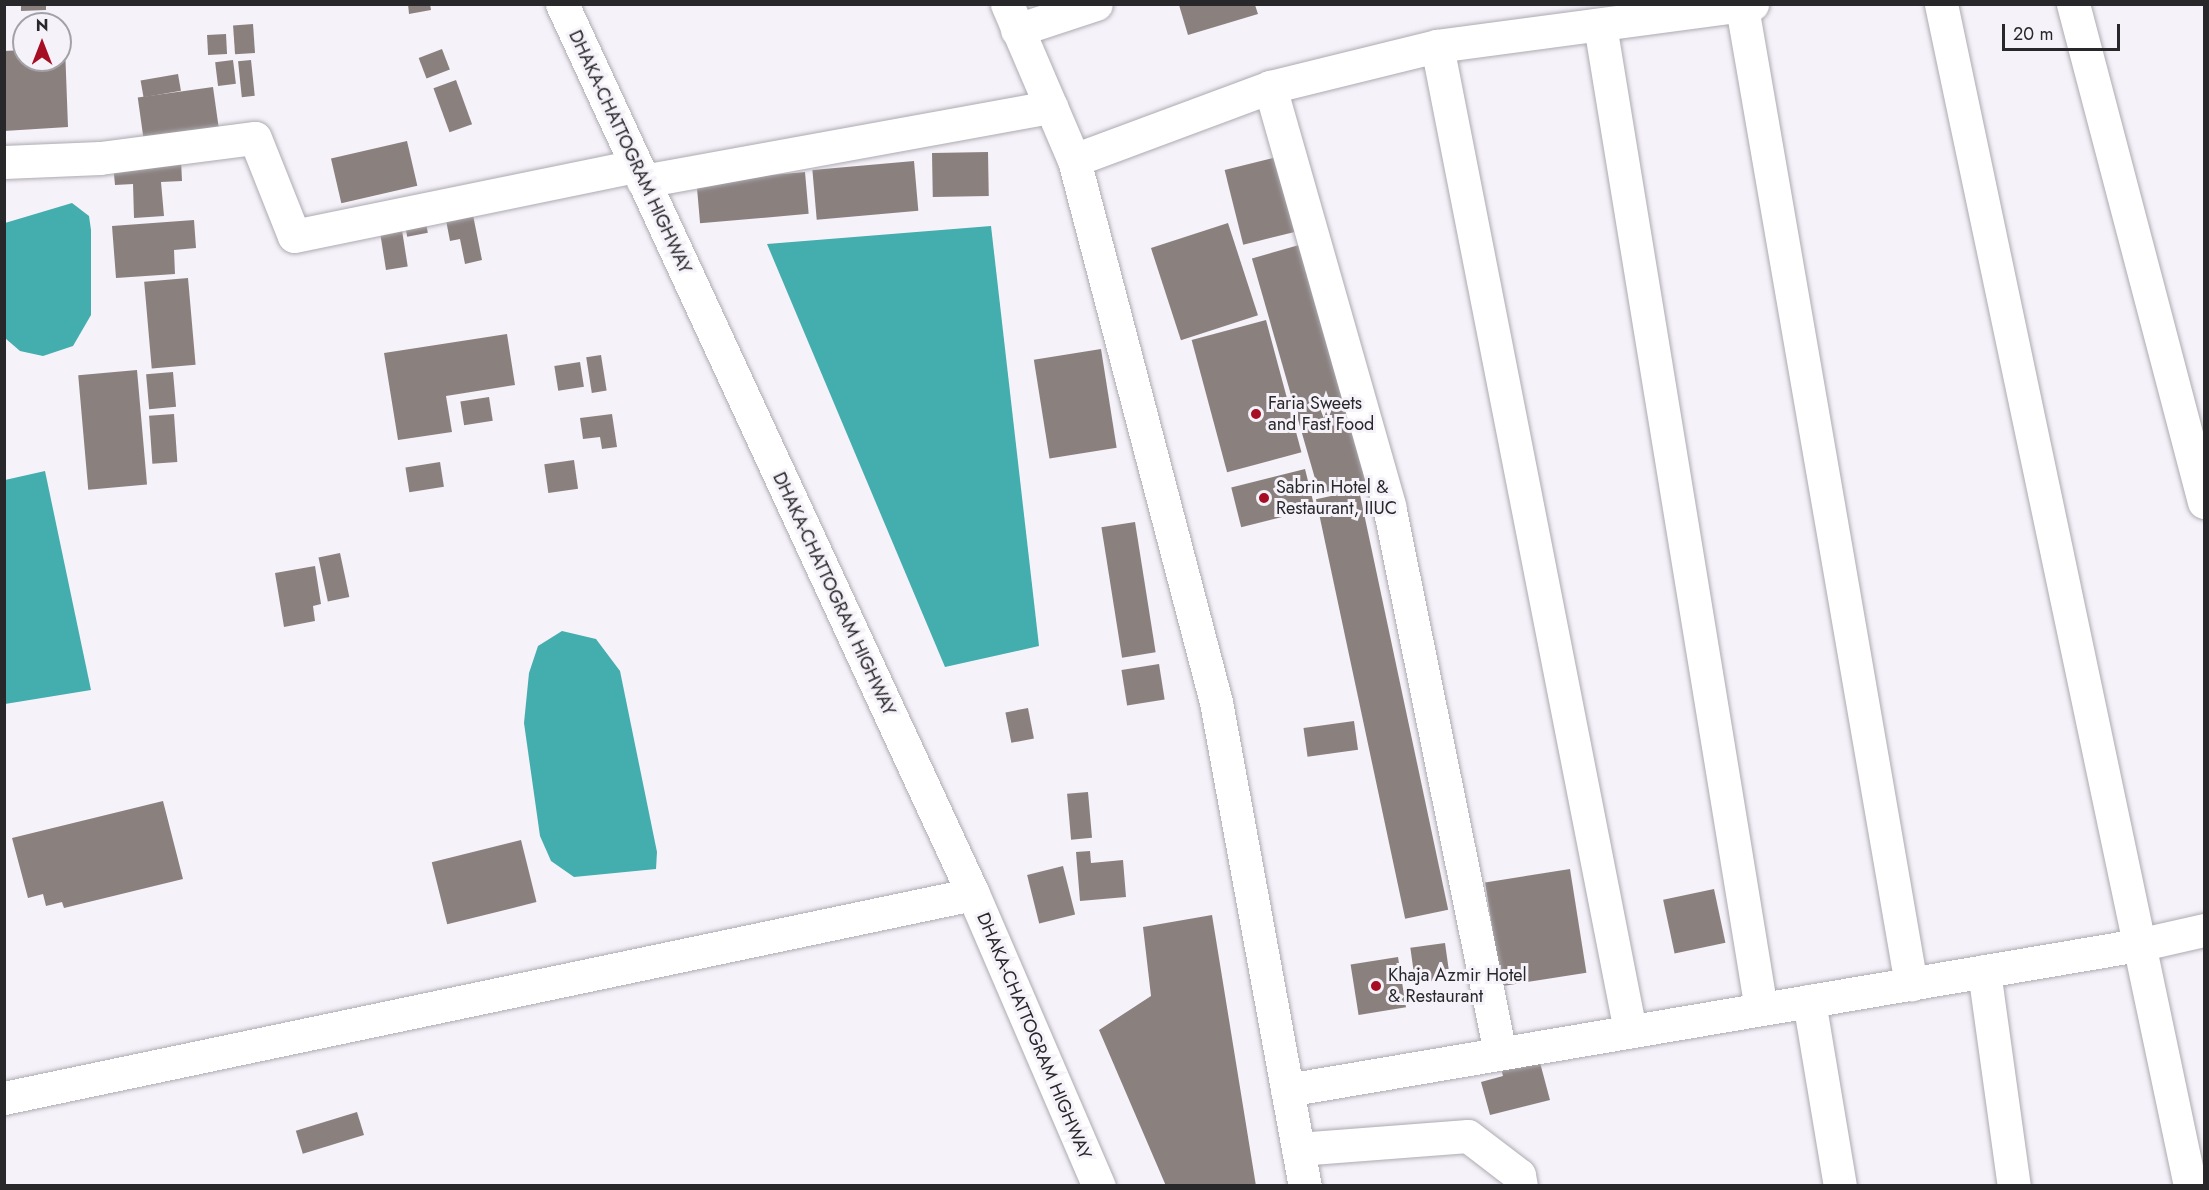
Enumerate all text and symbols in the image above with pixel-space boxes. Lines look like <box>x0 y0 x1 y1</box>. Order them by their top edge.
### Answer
north arrow <box>12 12 72 72</box>
scale bar <box>2005 12 2124 50</box>
text: N <box>36 14 48 37</box>
text: 20 m <box>2013 21 2053 47</box>
street label: DHAKA-CHATTOGRAM HIGHWAY <box>564 27 696 277</box>
place label: Faria Sweets and Fast Food <box>1268 393 1374 436</box>
marker: Faria Sweets and Fast Food <box>1249 407 1263 421</box>
street label: DHAKA-CHATTOGRAM HIGHWAY <box>768 469 900 719</box>
place label: Sabrin Hotel & Restaurant, IIUC <box>1276 477 1397 520</box>
marker: Sabrin Hotel & Restaurant, IIUC <box>1257 491 1271 505</box>
street label: DHAKA-CHATTOGRAM HIGHWAY <box>972 909 1096 1163</box>
place label: Khaja Azmir Hotel & Restaurant <box>1388 965 1527 1008</box>
marker: Khaja Azmir Hotel & Restaurant <box>1369 979 1383 993</box>

